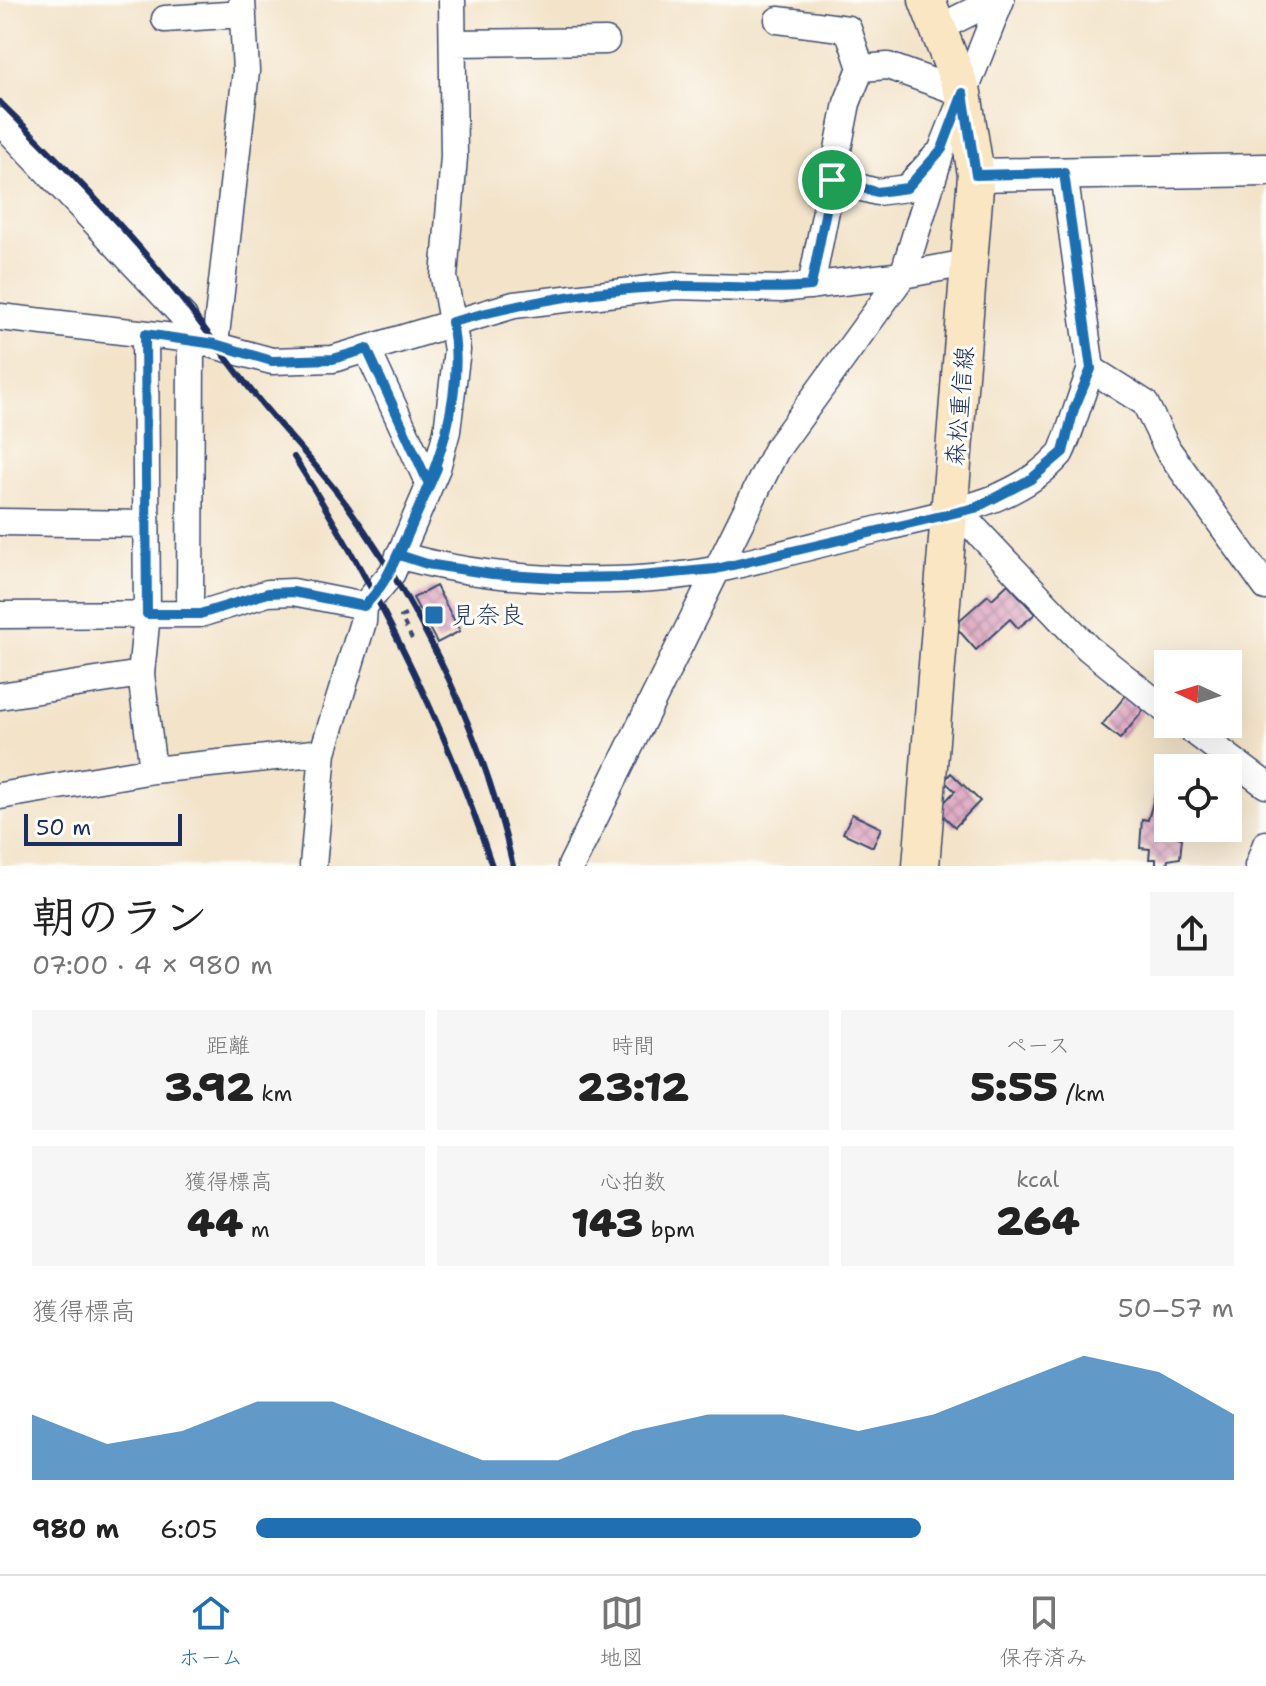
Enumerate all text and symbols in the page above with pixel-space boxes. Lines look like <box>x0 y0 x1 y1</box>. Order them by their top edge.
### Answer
pin <box>798 146 866 214</box>
icon: arrive <box>810 158 854 202</box>
street label: 森松重信線 <box>939 345 981 467</box>
place label: 見奈良 <box>452 599 524 631</box>
marker: 見奈良 <box>423 604 445 626</box>
north arrow <box>1154 650 1242 738</box>
map controls <box>1154 650 1242 842</box>
button: locate <box>1154 754 1242 842</box>
scale bar <box>24 810 182 846</box>
text: 50 m <box>36 813 91 842</box>
text: 朝のラン <box>32 887 208 946</box>
button: share <box>1150 892 1234 976</box>
text: 07:00 · 4 × 980 m <box>32 947 273 982</box>
text: 距離 <box>206 1031 250 1060</box>
text: 時間 <box>611 1031 655 1060</box>
text: ペース <box>1005 1031 1070 1060</box>
text: 3.92 <box>164 1060 254 1114</box>
text: 23:12 <box>577 1060 689 1114</box>
text: 5:55 <box>970 1060 1058 1114</box>
text: km <box>254 1079 292 1108</box>
text: /km <box>1058 1079 1105 1108</box>
text: kcal <box>1016 1165 1059 1194</box>
text: 獲得標高 <box>184 1167 272 1196</box>
text: 心拍数 <box>600 1167 666 1196</box>
text: 264 <box>996 1194 1080 1248</box>
text: 44 <box>187 1196 243 1250</box>
text: 143 <box>571 1196 643 1250</box>
text: m <box>243 1215 270 1244</box>
text: bpm <box>643 1215 695 1244</box>
text: 50–57 m <box>1118 1290 1234 1325</box>
text: 獲得標高 <box>32 1293 136 1328</box>
text: 980 m <box>32 1511 119 1546</box>
text: 6:05 <box>160 1511 217 1546</box>
tab: ホーム <box>178 1591 243 1672</box>
tab: 地図 <box>600 1591 644 1672</box>
tab: 保存済み <box>1000 1591 1088 1672</box>

